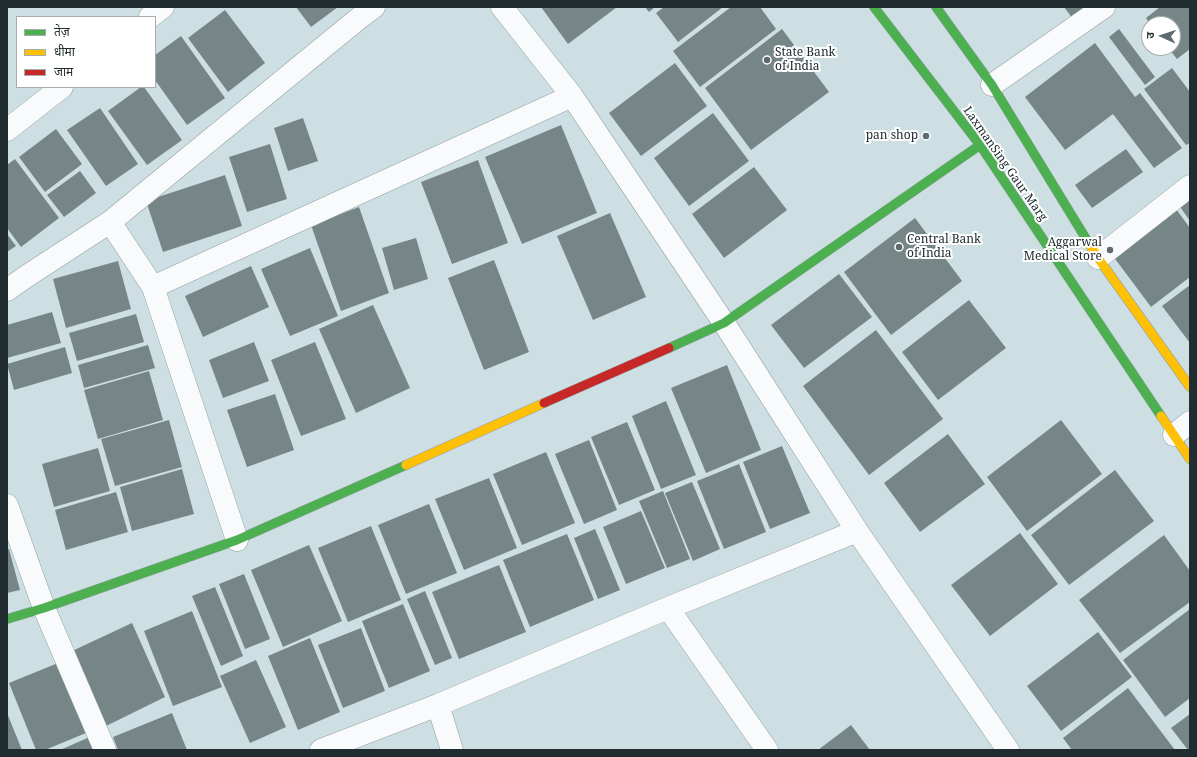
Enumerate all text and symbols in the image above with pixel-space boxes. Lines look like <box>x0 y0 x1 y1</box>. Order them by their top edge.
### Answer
legend <box>16 16 156 88</box>
north arrow <box>1141 16 1181 56</box>
text: तेज़ <box>54 23 70 40</box>
text: उ <box>1142 32 1157 39</box>
text: धीमा <box>54 43 75 60</box>
place label: State Bank of India <box>775 46 836 74</box>
marker: State Bank of India <box>762 55 772 65</box>
text: जाम <box>54 63 73 80</box>
street label: LaxmanSing Gaur Marg <box>960 104 1050 224</box>
place label: pan shop <box>866 129 918 143</box>
marker: pan shop <box>921 131 931 141</box>
place label: Central Bank of India <box>907 233 981 261</box>
place label: Aggarwal Medical Store <box>1024 236 1102 264</box>
marker: Central Bank of India <box>894 242 904 252</box>
marker: Aggarwal Medical Store <box>1105 245 1115 255</box>

